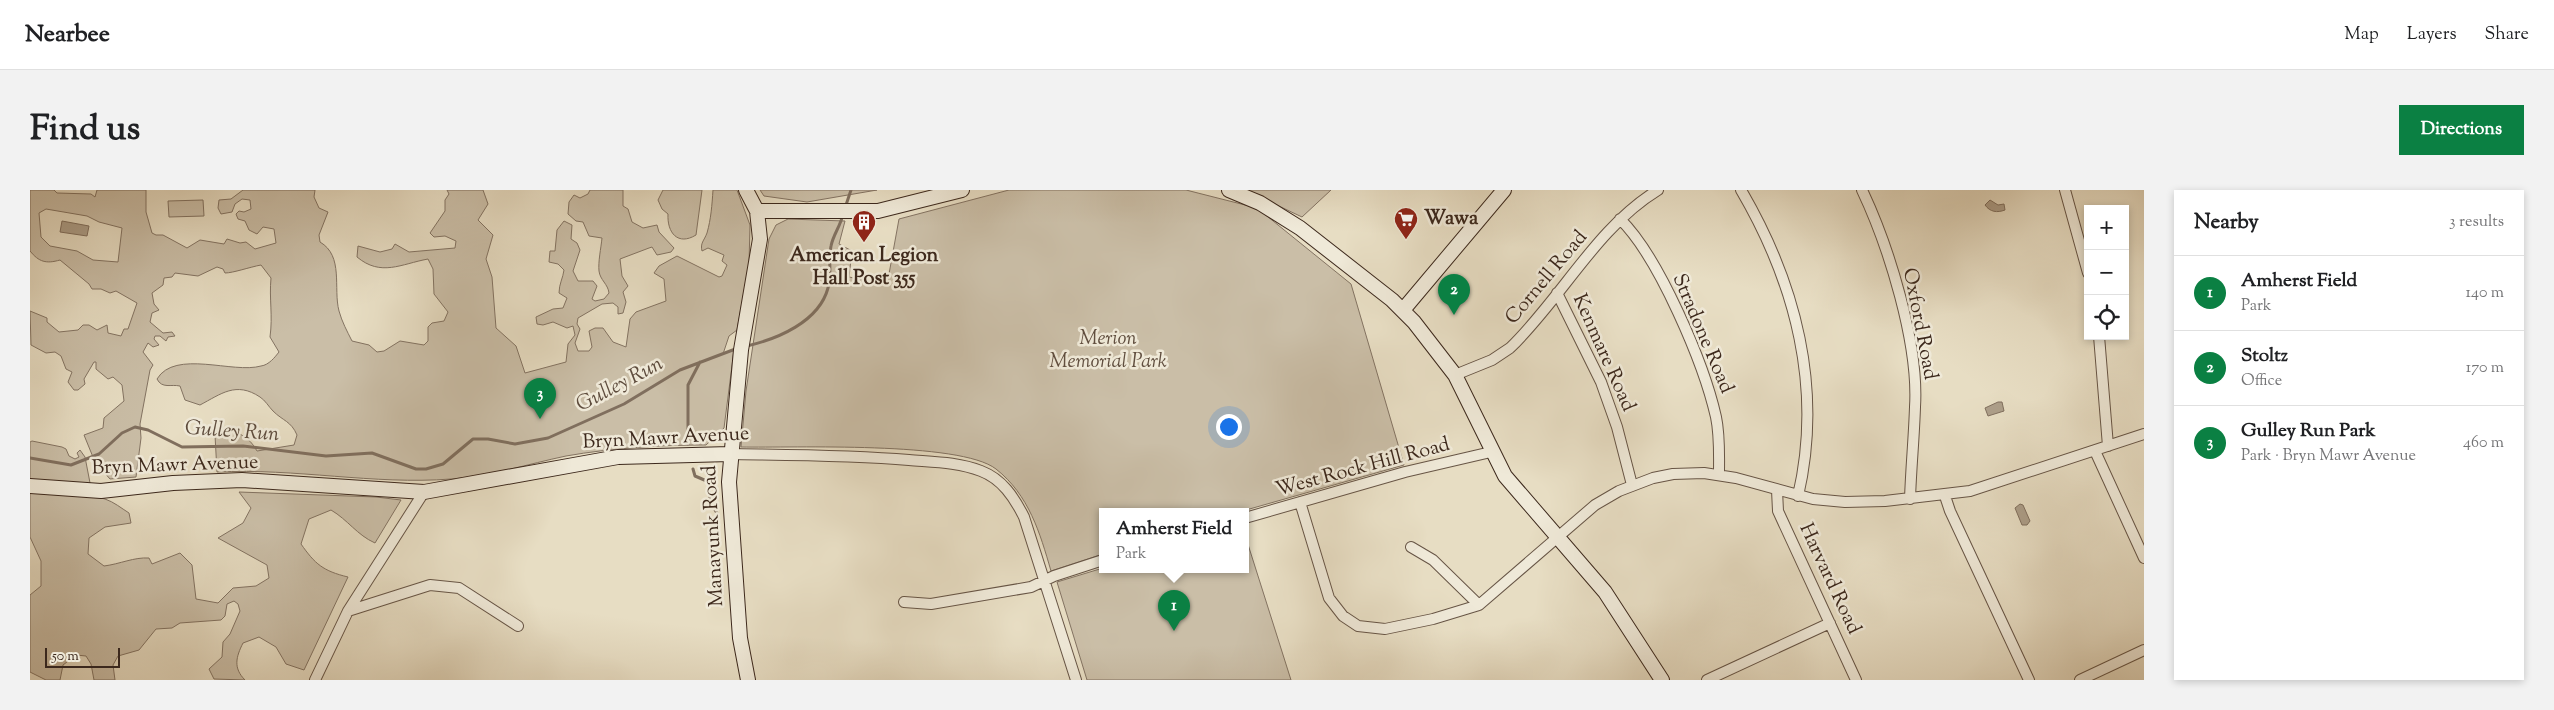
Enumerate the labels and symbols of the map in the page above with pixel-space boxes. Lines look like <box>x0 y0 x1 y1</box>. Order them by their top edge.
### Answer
place label: Wawa <box>1424 205 1479 234</box>
supermarket icon: Wawa <box>1393 206 1419 240</box>
building icon: American Legion Hall Post 355 <box>851 209 877 243</box>
street label: Cornell Road <box>1499 225 1595 331</box>
place label: American Legion Hall Post 355 <box>790 242 939 294</box>
street label: Oxford Road <box>1894 266 1944 382</box>
street label: Stradone Road <box>1664 270 1740 398</box>
pin: 2 <box>1438 274 1470 315</box>
street label: Kenmare Road <box>1564 289 1642 417</box>
park label: Merion Memorial Park <box>1049 325 1167 377</box>
water label: Gulley Run <box>571 350 669 420</box>
pin: 3 <box>524 378 556 419</box>
water label: Gulley Run <box>184 414 280 450</box>
your location <box>1216 414 1242 440</box>
street label: Bryn Mawr Avenue <box>582 420 750 458</box>
street label: West Rock Hill Road <box>1273 431 1453 505</box>
street label: Bryn Mawr Avenue <box>91 449 259 483</box>
street label: Manayunk Road <box>696 464 732 608</box>
street label: Harvard Road <box>1791 519 1867 639</box>
pin: 1 <box>1158 590 1190 631</box>
scale bar <box>45 645 120 668</box>

